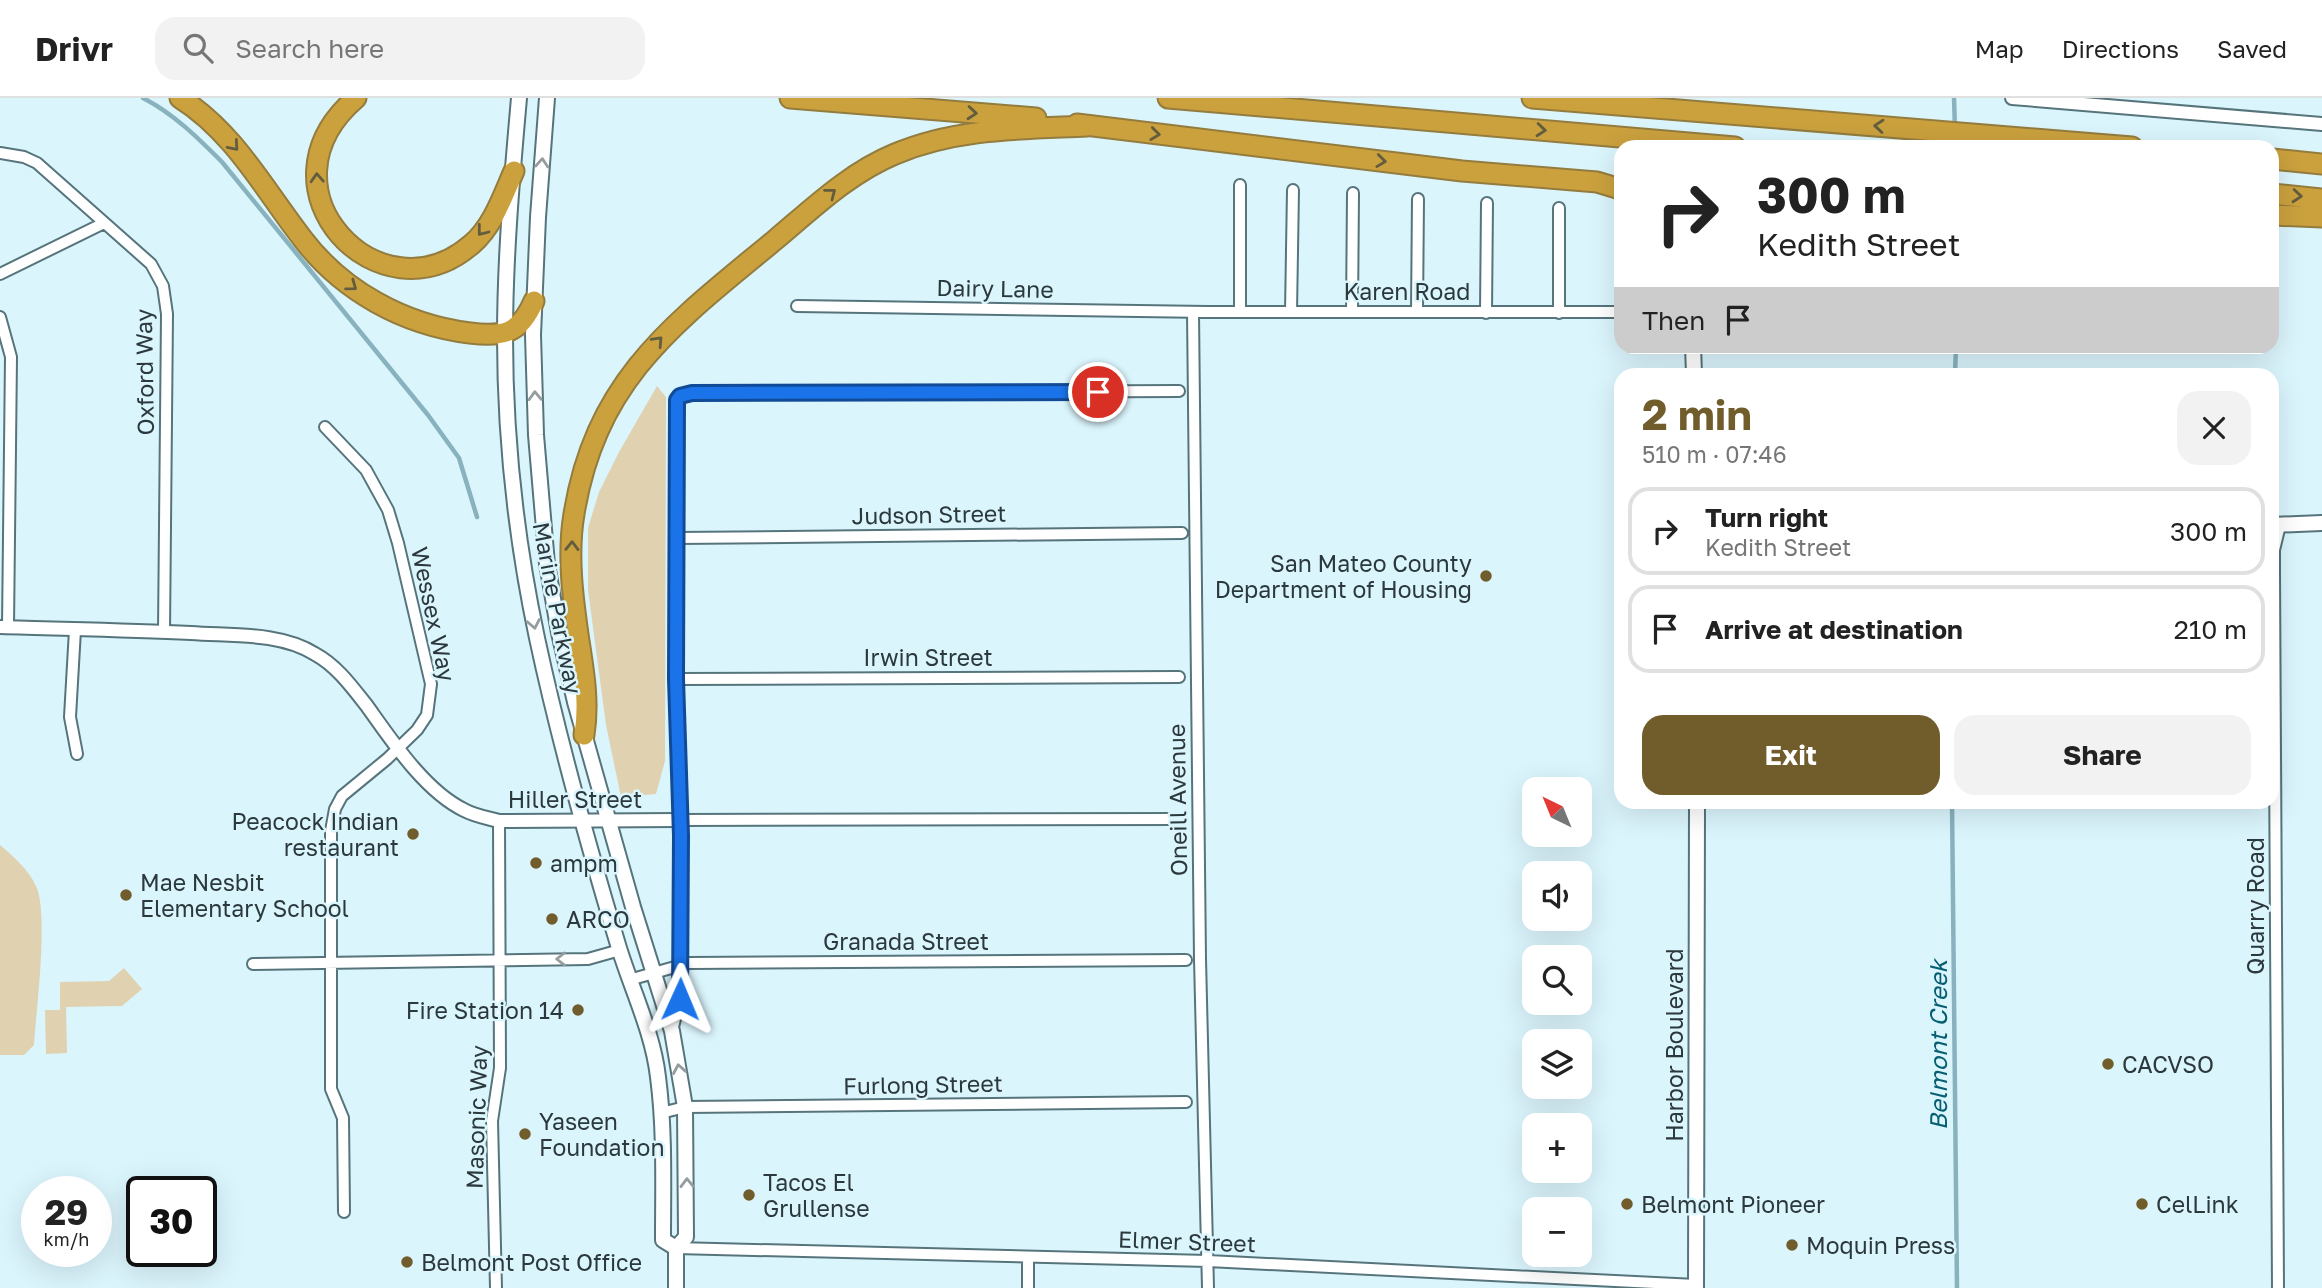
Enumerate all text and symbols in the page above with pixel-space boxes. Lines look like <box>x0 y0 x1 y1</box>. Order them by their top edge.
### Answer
search box <box>155 17 645 80</box>
text: Drivr <box>35 29 113 68</box>
icon: search <box>179 29 217 67</box>
text: Search here <box>235 33 384 64</box>
text: Map <box>1975 34 2024 63</box>
text: Directions <box>2062 34 2179 63</box>
text: Saved <box>2217 34 2287 63</box>
one-way arrow <box>967 105 978 120</box>
one-way arrow <box>1873 119 1884 134</box>
one-way arrow <box>1536 122 1547 137</box>
one-way arrow <box>1149 126 1161 141</box>
one-way arrow <box>226 138 238 151</box>
one-way arrow <box>1375 154 1387 169</box>
one-way arrow <box>534 157 549 168</box>
text: 300 m <box>1757 165 1906 224</box>
icon: right <box>1642 168 1733 259</box>
one-way arrow <box>310 172 325 183</box>
one-way arrow <box>2292 188 2303 203</box>
one-way arrow <box>824 189 836 202</box>
one-way arrow <box>478 224 491 236</box>
text: Kedith Street <box>1757 225 1960 263</box>
street label: Dairy Lane <box>936 273 1054 303</box>
street label: Karen Road <box>1344 277 1470 305</box>
one-way arrow <box>344 278 357 291</box>
icon: arrive <box>1719 301 1757 339</box>
text: Then <box>1642 305 1705 336</box>
street label: Oxford Way <box>129 308 159 436</box>
one-way arrow <box>650 336 663 349</box>
pin <box>1068 362 1128 422</box>
icon: arrive <box>1079 373 1117 411</box>
text: 2 min <box>1642 389 1752 439</box>
one-way arrow <box>527 390 542 401</box>
button: close <box>2177 391 2251 465</box>
text: 510 m · 07:46 <box>1642 440 1787 468</box>
street label: Judson Street <box>851 499 1007 529</box>
text: Turn right <box>1705 502 1828 533</box>
icon: right <box>1646 512 1684 550</box>
text: 300 m <box>2170 516 2247 547</box>
street label: Marine Parkway <box>528 520 588 697</box>
text: Kedith Street <box>1705 533 1851 561</box>
one-way arrow <box>565 540 580 551</box>
street label: Wessex Way <box>406 544 462 684</box>
place label: San Mateo County Department of Housing <box>1215 549 1472 603</box>
marker: San Mateo County Department of Housing <box>1478 568 1494 584</box>
icon: arrive <box>1646 610 1684 648</box>
text: Arrive at destination <box>1705 614 1963 645</box>
text: 210 m <box>2174 614 2247 645</box>
one-way arrow <box>526 618 541 630</box>
street label: Irwin Street <box>863 643 993 671</box>
button: Exit <box>1642 715 1940 795</box>
button: Share <box>1954 715 2251 795</box>
street label: Oneill Avenue <box>1162 724 1192 876</box>
north arrow <box>1522 777 1592 847</box>
map controls <box>1522 777 1592 1267</box>
street label: Hiller Street <box>508 785 642 813</box>
place label: Peacock Indian restaurant <box>231 807 399 861</box>
marker: Peacock Indian restaurant <box>405 826 421 842</box>
street label: Quarry Road <box>2241 837 2269 975</box>
place label: ampm <box>550 849 618 877</box>
marker: ampm <box>528 855 544 871</box>
button: sound <box>1522 861 1592 931</box>
place label: Mae Nesbit Elementary School <box>140 868 349 922</box>
marker: Mae Nesbit Elementary School <box>118 887 134 903</box>
place label: ARCO <box>566 905 630 933</box>
marker: ARCO <box>544 911 560 927</box>
street label: Granada Street <box>823 927 989 955</box>
button: search <box>1522 945 1592 1015</box>
street label: Harbor Boulevard <box>1660 948 1688 1142</box>
one-way arrow <box>555 951 565 967</box>
water label: Belmont Creek <box>1923 957 1952 1130</box>
position arrow <box>643 962 717 1036</box>
place label: Fire Station 14 <box>406 996 564 1024</box>
marker: Fire Station 14 <box>570 1002 586 1018</box>
button: layers <box>1522 1029 1592 1099</box>
street label: Masonic Way <box>459 1044 493 1189</box>
place label: CACVSO <box>2122 1050 2214 1078</box>
marker: CACVSO <box>2100 1056 2116 1072</box>
one-way arrow <box>672 1063 687 1075</box>
street label: Furlong Street <box>843 1069 1003 1099</box>
place label: Yaseen Foundation <box>539 1107 665 1161</box>
button: + <box>1522 1113 1592 1183</box>
marker: Yaseen Foundation <box>517 1126 533 1142</box>
place label: Tacos El Grullense <box>763 1168 870 1222</box>
speed limit sign: 30 <box>126 1176 217 1267</box>
one-way arrow <box>679 1177 695 1188</box>
marker: Tacos El Grullense <box>741 1187 757 1203</box>
place label: Belmont Pioneer <box>1641 1190 1825 1218</box>
place label: CelLink <box>2156 1190 2239 1218</box>
text: 29 <box>45 1191 88 1233</box>
marker: Belmont Pioneer <box>1619 1196 1635 1212</box>
marker: CelLink <box>2134 1196 2150 1212</box>
button: − <box>1522 1197 1592 1267</box>
street label: Elmer Street <box>1118 1225 1256 1257</box>
text: km/h <box>44 1228 89 1250</box>
place label: Moquin Press <box>1806 1231 1955 1259</box>
marker: Moquin Press <box>1784 1237 1800 1253</box>
place label: Belmont Post Office <box>421 1248 642 1276</box>
marker: Belmont Post Office <box>399 1254 415 1270</box>

